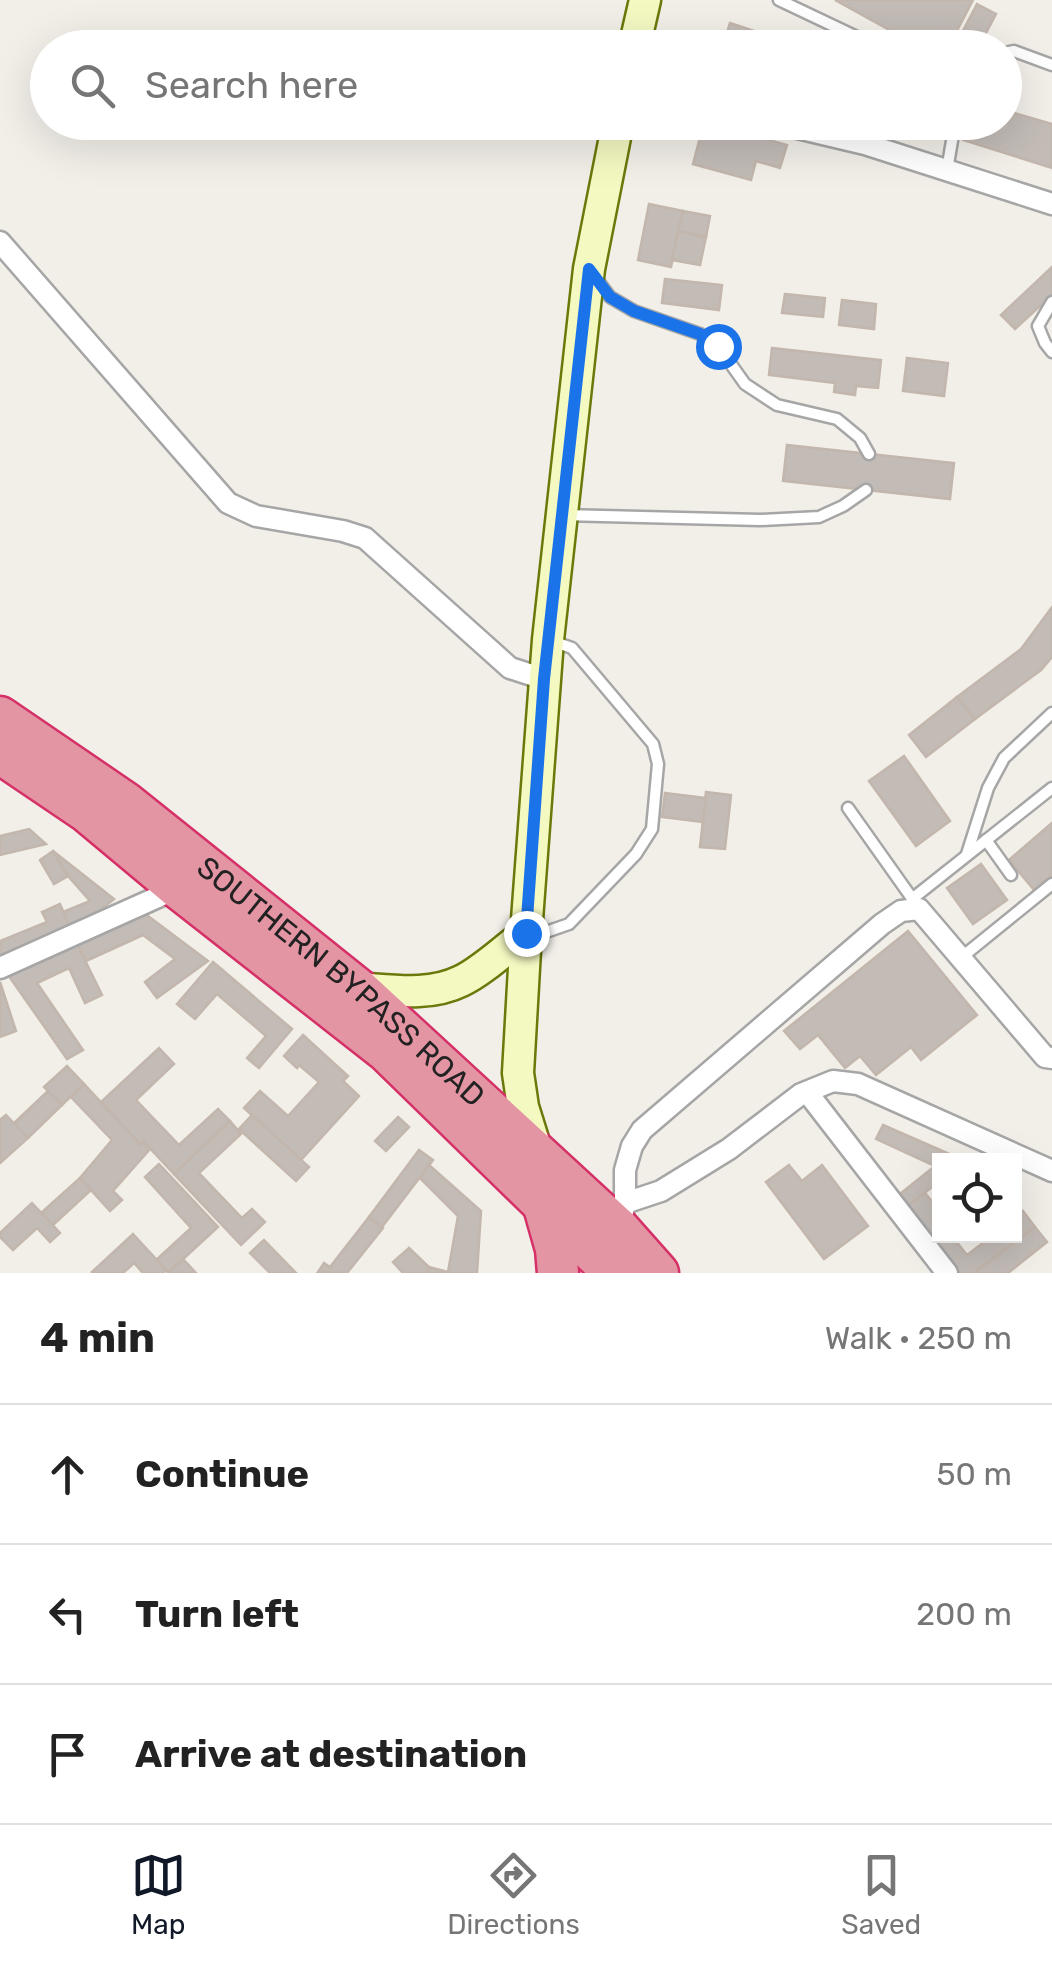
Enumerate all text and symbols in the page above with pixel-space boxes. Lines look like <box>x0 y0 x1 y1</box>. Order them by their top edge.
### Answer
search box <box>30 30 1022 140</box>
icon: search <box>65 58 120 113</box>
text: Search here <box>145 62 358 108</box>
route start <box>696 324 742 370</box>
street label: SOUTHERN BYPASS ROAD <box>190 849 492 1114</box>
route end <box>504 911 550 957</box>
map controls <box>932 1153 1022 1243</box>
button: locate <box>932 1153 1022 1243</box>
text: 4 min <box>40 1313 155 1363</box>
text: Walk · 250 m <box>825 1319 1012 1357</box>
icon: ahead <box>40 1447 95 1502</box>
text: Continue <box>135 1451 309 1497</box>
text: 50 m <box>936 1455 1012 1493</box>
icon: left <box>40 1587 95 1642</box>
text: Turn left <box>135 1591 299 1637</box>
text: 200 m <box>916 1595 1012 1633</box>
icon: arrive <box>40 1727 95 1782</box>
text: Arrive at destination <box>135 1731 527 1777</box>
tab: Map <box>131 1848 186 1941</box>
tab: Directions <box>447 1848 580 1941</box>
tab: Saved <box>841 1848 921 1941</box>

